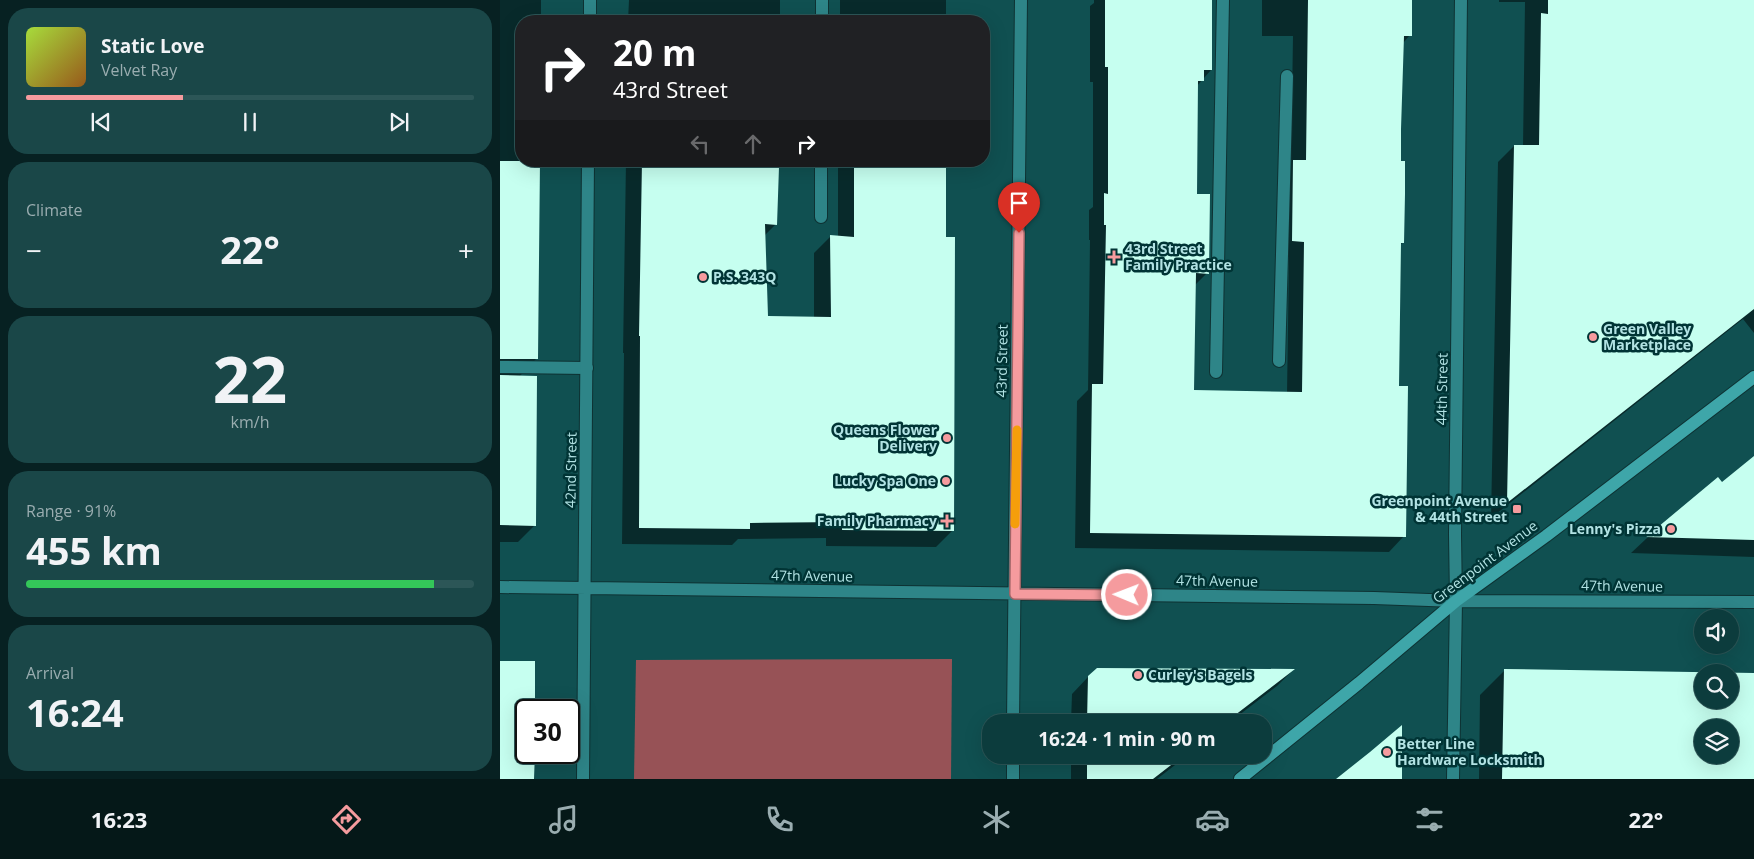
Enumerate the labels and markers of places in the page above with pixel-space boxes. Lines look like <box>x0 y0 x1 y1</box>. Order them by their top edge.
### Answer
pin <box>998 182 1040 233</box>
place label: 43rd Street Family Practice <box>1125 239 1232 274</box>
marker: 43rd Street Family Practice <box>1107 250 1121 264</box>
place label: P.S. 343Q <box>713 267 776 286</box>
marker: P.S. 343Q <box>697 271 709 283</box>
place label: Green Valley Marketplace <box>1603 319 1691 354</box>
marker: Green Valley Marketplace <box>1587 331 1599 343</box>
place label: Queens Flower Delivery <box>833 420 938 455</box>
marker: Queens Flower Delivery <box>941 432 953 444</box>
place label: Lucky Spa One <box>834 471 936 490</box>
marker: Lucky Spa One <box>940 475 952 487</box>
place label: Greenpoint Avenue & 44th Street <box>1371 491 1507 526</box>
marker: Greenpoint Avenue & 44th Street <box>1511 503 1523 515</box>
place label: Family Pharmacy <box>817 511 937 530</box>
marker: Family Pharmacy <box>941 515 953 527</box>
place label: Lenny's Pizza <box>1569 519 1661 538</box>
marker: Lenny's Pizza <box>1665 523 1677 535</box>
place label: Curley's Bagels <box>1148 665 1253 684</box>
marker: Curley's Bagels <box>1132 669 1144 681</box>
place label: Better Line Hardware Locksmith <box>1397 734 1543 769</box>
marker: Better Line Hardware Locksmith <box>1381 746 1393 758</box>

